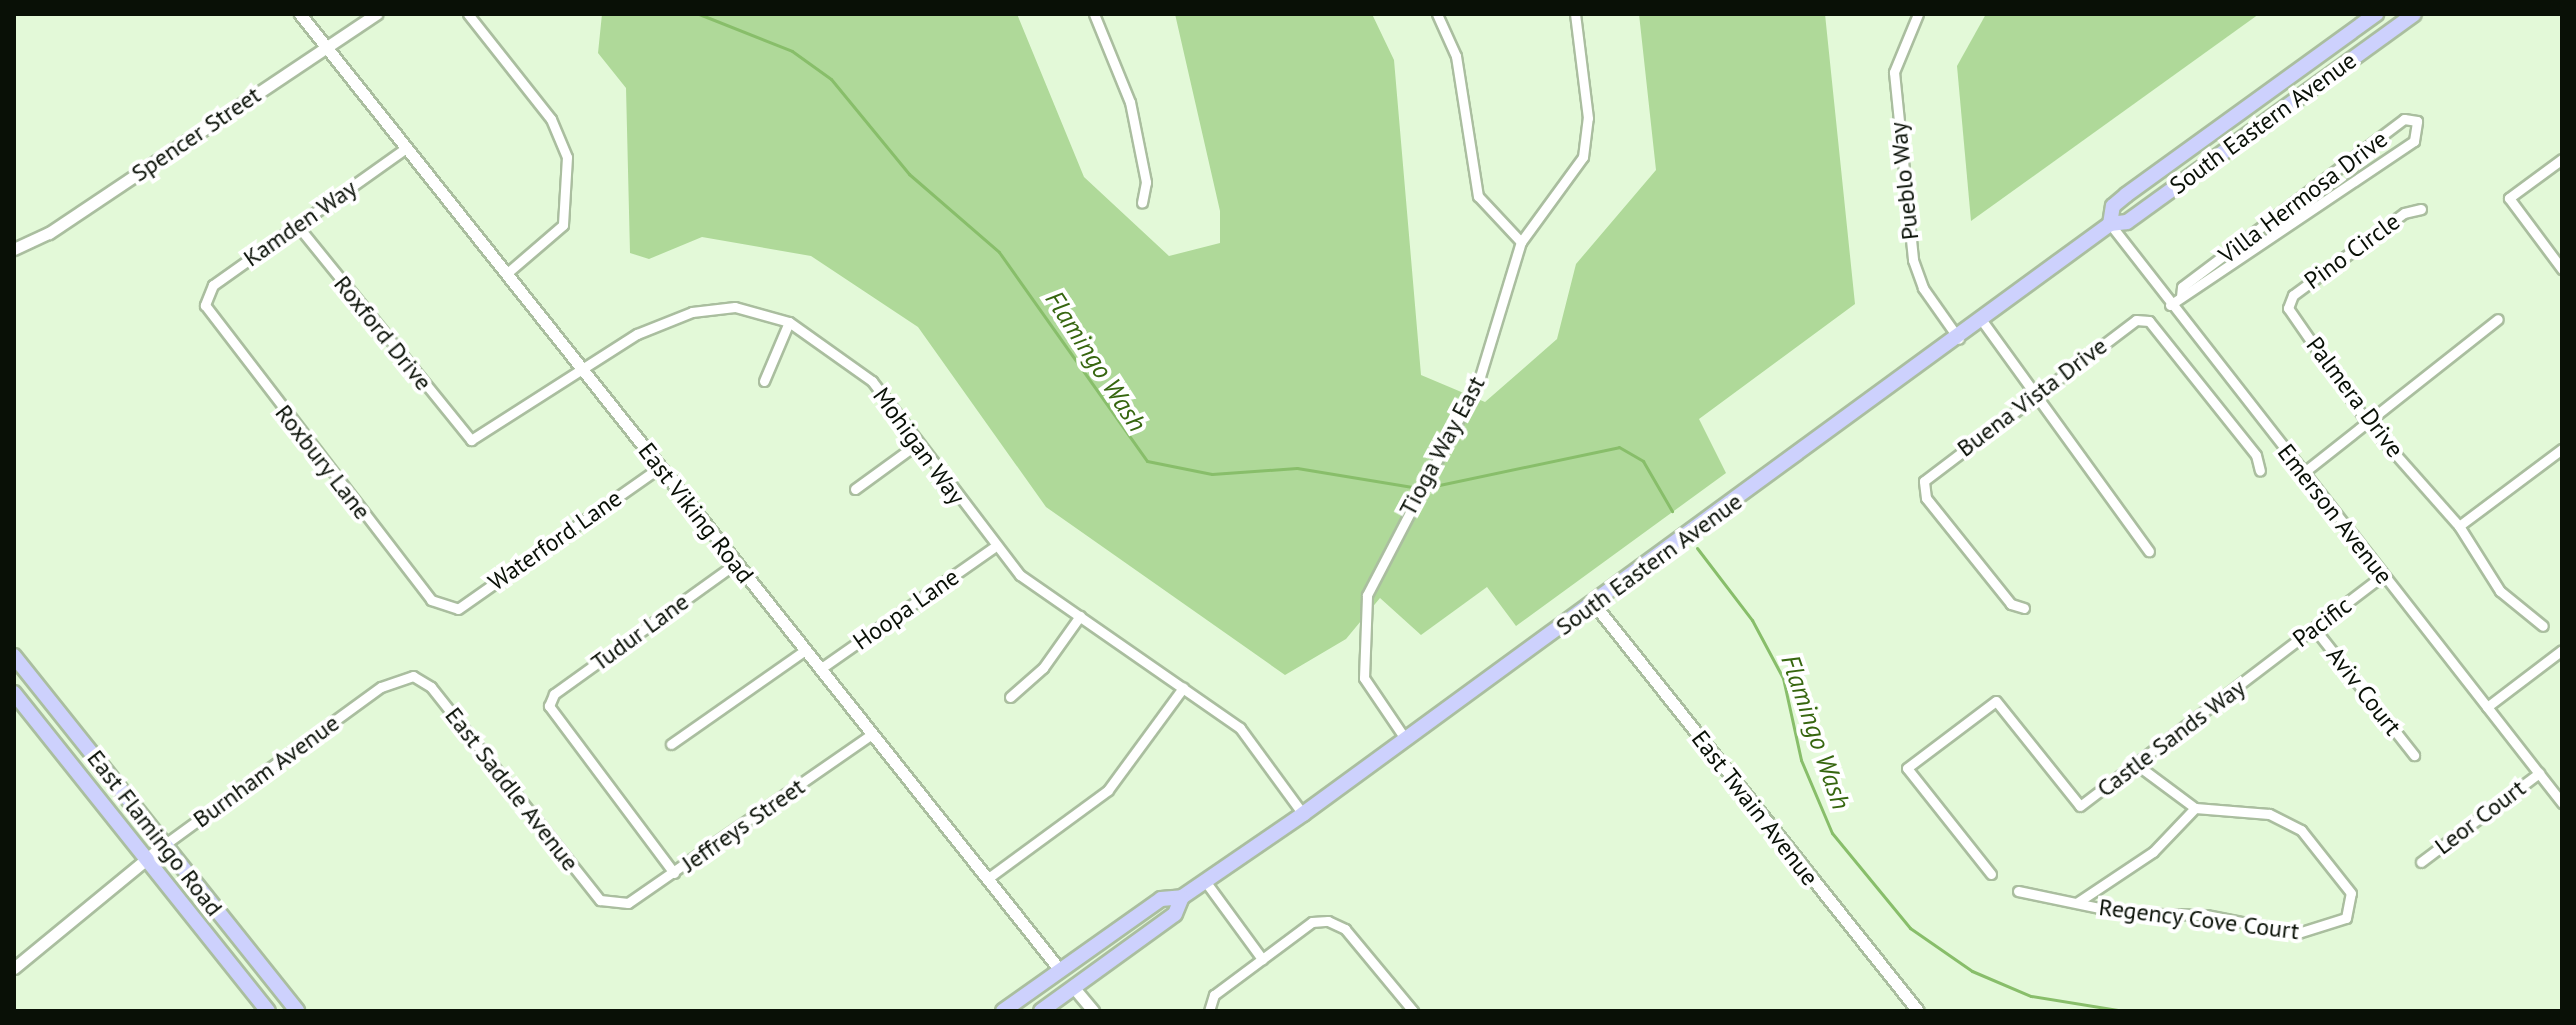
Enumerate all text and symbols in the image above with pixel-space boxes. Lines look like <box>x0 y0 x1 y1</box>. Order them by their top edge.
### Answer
street label: South Eastern Avenue <box>2164 46 2362 200</box>
street label: Spencer Street <box>126 80 266 188</box>
street label: Pueblo Way <box>1883 120 1925 242</box>
street label: Villa Hermosa Drive <box>2213 124 2393 270</box>
street label: Kamden Way <box>238 173 362 273</box>
street label: Pino Circle <box>2299 207 2405 295</box>
street label: Roxford Drive <box>328 270 438 396</box>
water label: Flamingo Wash <box>1039 285 1153 437</box>
street label: Buena Vista Drive <box>1951 331 2113 463</box>
street label: Palmera Drive <box>2300 331 2410 463</box>
street label: Tioga Way East <box>1393 371 1491 521</box>
street label: Mohigan Way <box>867 382 971 510</box>
street label: Roxbury Lane <box>269 399 377 525</box>
street label: East Viking Road <box>632 437 760 589</box>
street label: Emerson Avenue <box>2271 438 2399 590</box>
street label: Waterford Lane <box>483 483 627 597</box>
street label: South Eastern Avenue <box>1550 487 1748 641</box>
street label: Hoopa Lane <box>848 562 964 656</box>
street label: Tudur Lane <box>586 587 694 677</box>
street label: Pacific <box>2287 591 2357 653</box>
street label: Aviv Court <box>2320 641 2408 741</box>
water label: Flamingo Wash <box>1775 650 1857 814</box>
street label: Castle Sands Way <box>2091 673 2251 803</box>
street label: East Saddle Avenue <box>439 701 585 877</box>
street label: Burnham Avenue <box>187 708 345 834</box>
street label: East Twain Avenue <box>1685 724 1825 892</box>
street label: East Flamingo Road <box>81 744 229 922</box>
street label: Jeffreys Street <box>676 772 810 878</box>
street label: Leor Court <box>2429 774 2531 860</box>
street label: Regency Cove Court <box>2097 892 2301 946</box>

